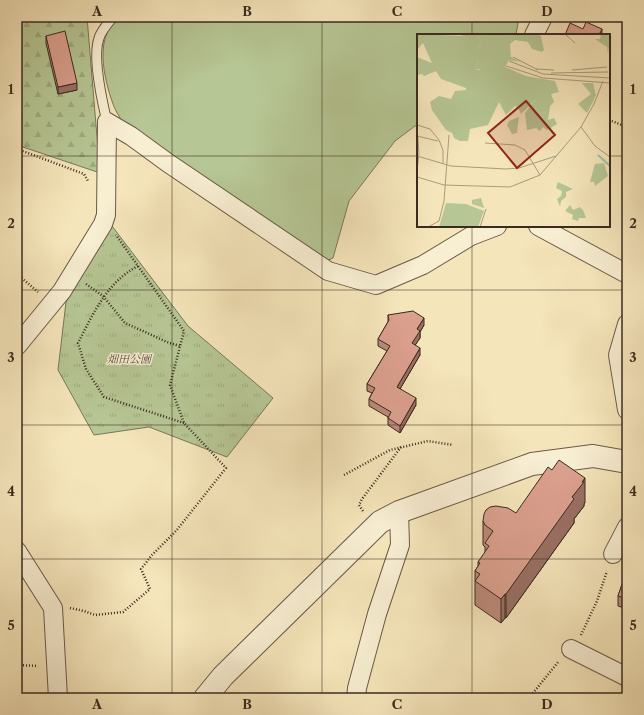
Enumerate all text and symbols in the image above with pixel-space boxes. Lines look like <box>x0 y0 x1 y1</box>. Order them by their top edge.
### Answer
text: A <box>91 3 103 19</box>
text: B <box>242 3 252 19</box>
text: C <box>392 3 402 19</box>
text: D <box>541 3 553 19</box>
inset map <box>417 34 610 227</box>
text: 1 <box>8 81 14 97</box>
text: 1 <box>630 81 636 97</box>
text: 2 <box>7 215 15 231</box>
text: 2 <box>629 215 637 231</box>
text: 3 <box>7 349 15 365</box>
text: 3 <box>629 349 637 365</box>
park label: 畑田公園 <box>107 352 153 366</box>
text: 4 <box>7 483 15 499</box>
text: 4 <box>629 483 637 499</box>
text: 5 <box>7 617 15 633</box>
text: 5 <box>629 617 637 633</box>
text: A <box>91 696 103 712</box>
text: B <box>242 696 252 712</box>
text: C <box>392 696 402 712</box>
text: D <box>541 696 553 712</box>

